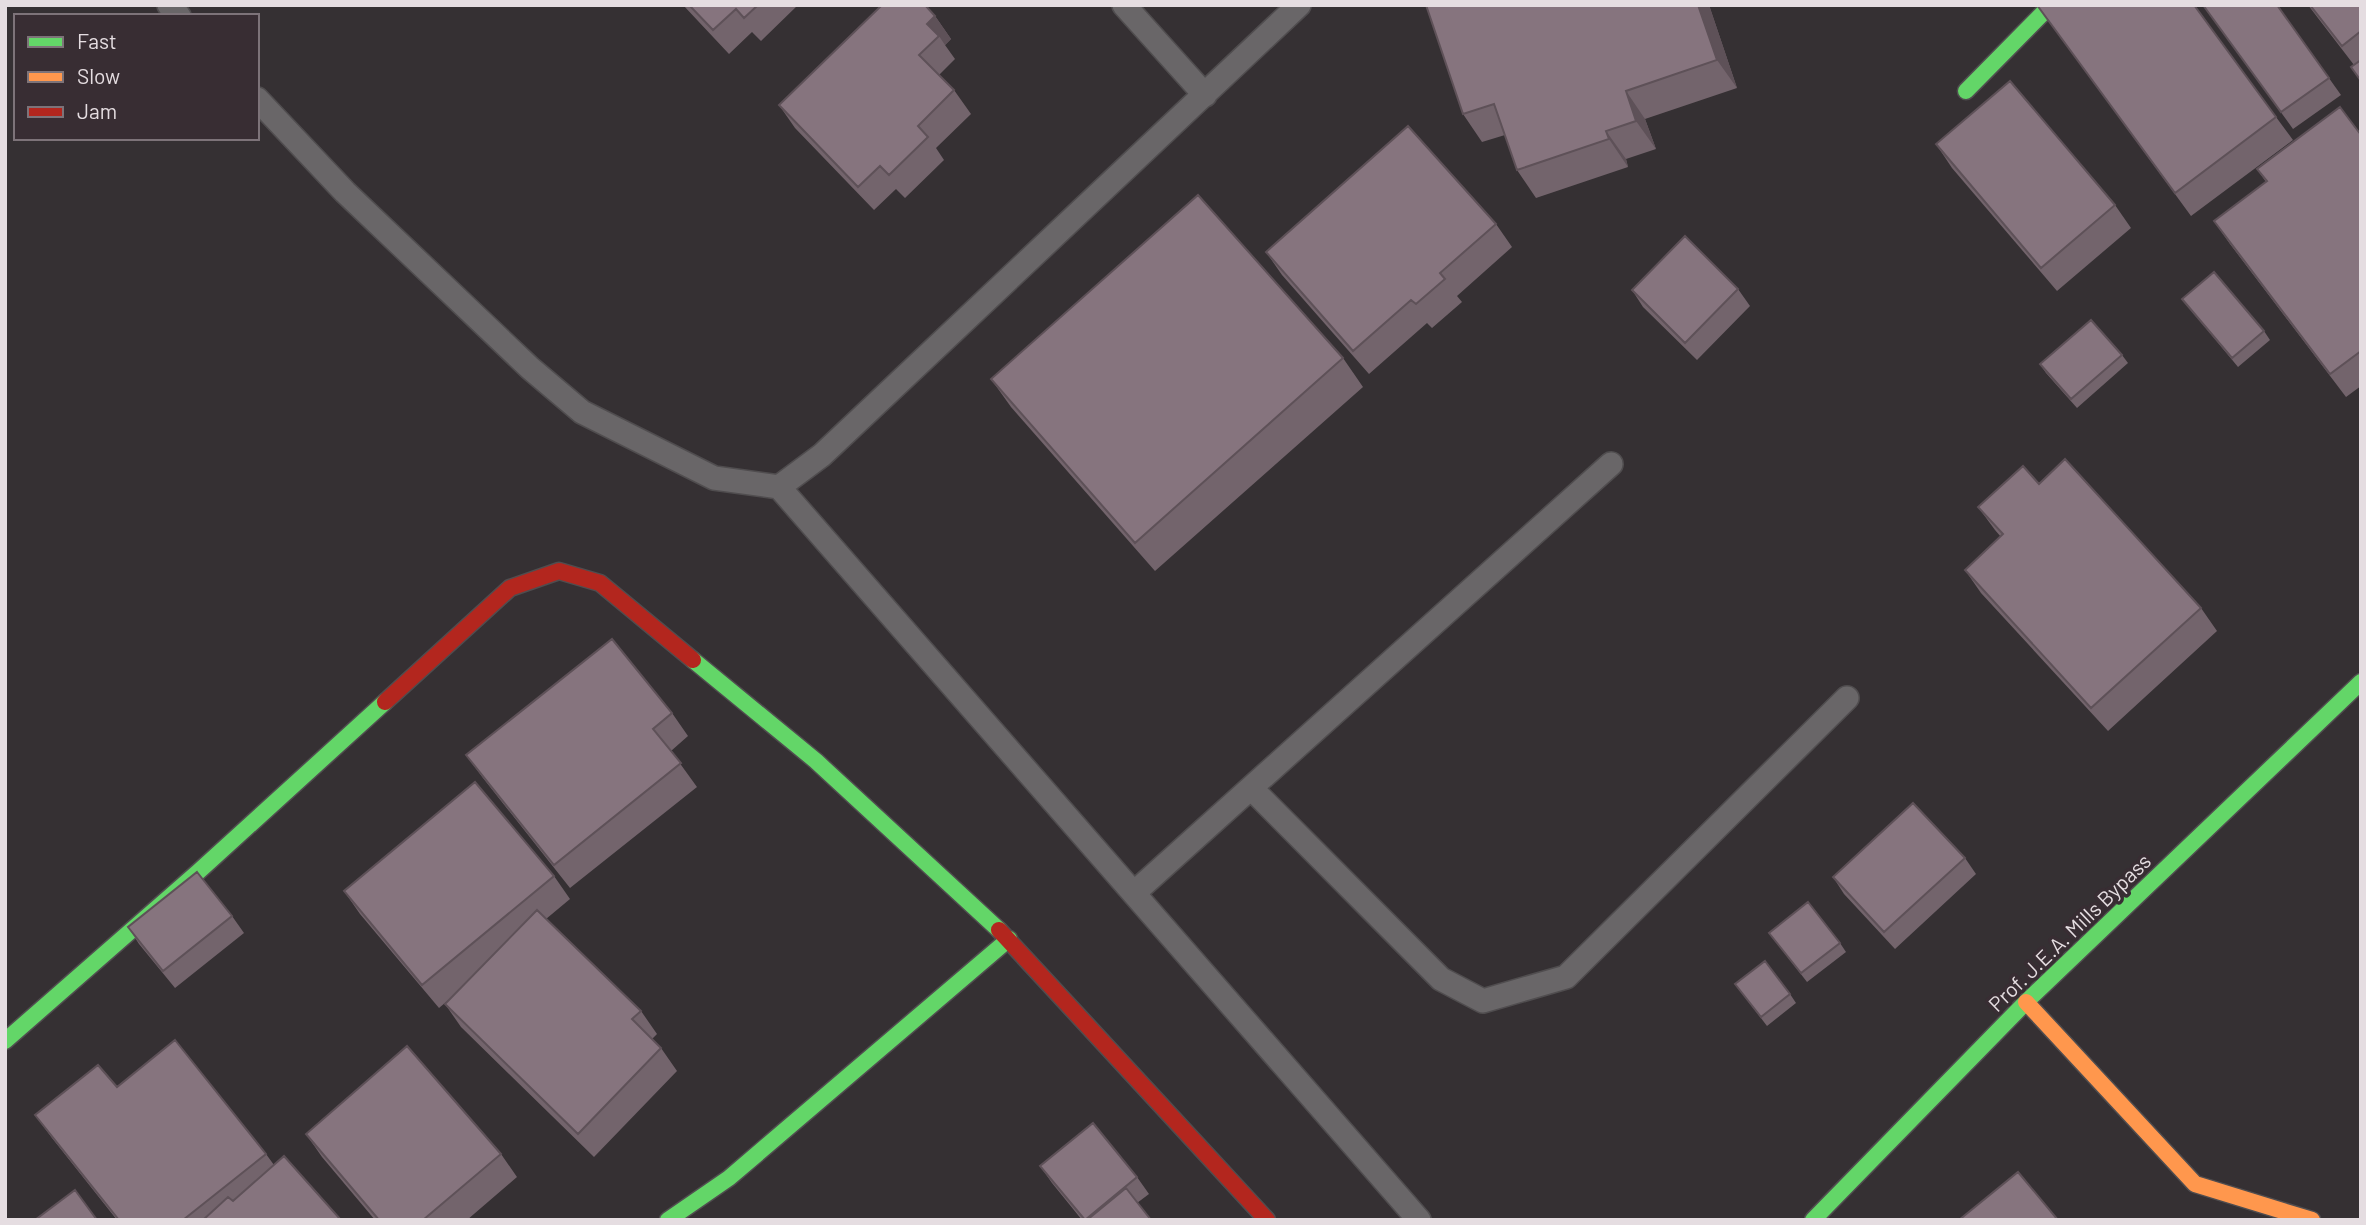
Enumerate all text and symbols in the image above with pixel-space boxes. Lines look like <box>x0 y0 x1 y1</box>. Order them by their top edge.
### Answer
legend <box>14 14 259 140</box>
text: Fast <box>77 28 117 53</box>
text: Slow <box>77 63 120 88</box>
text: Jam <box>77 98 117 123</box>
street label: Prof. J.E.A. Mills Bypass <box>1983 848 2155 1016</box>

